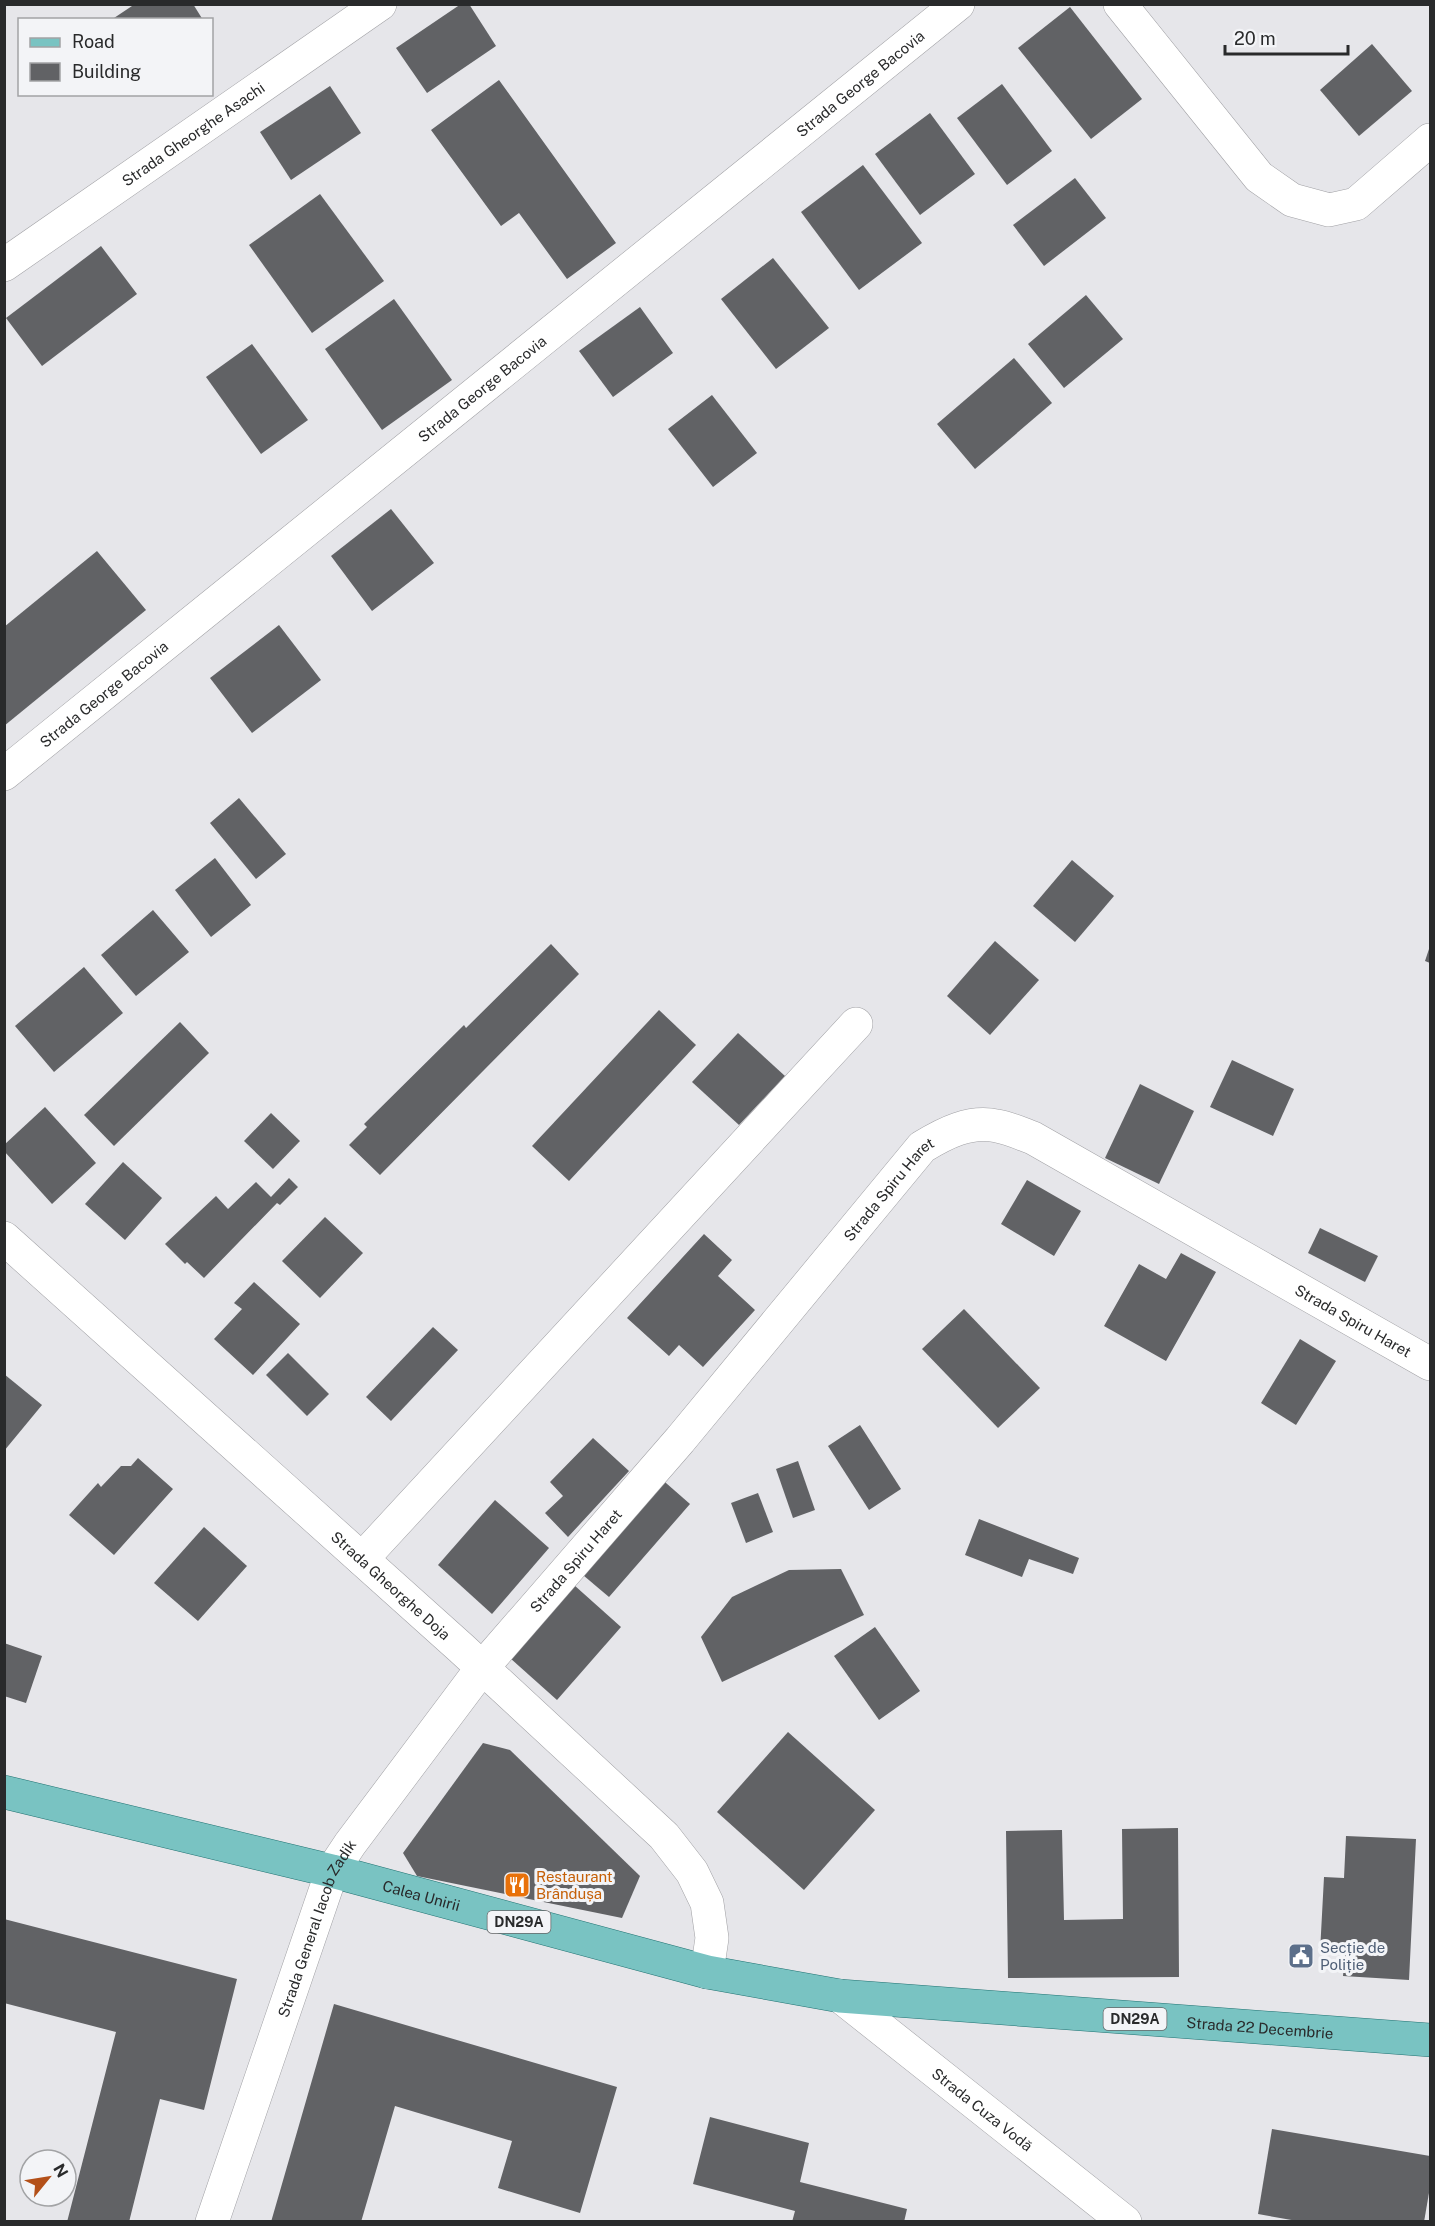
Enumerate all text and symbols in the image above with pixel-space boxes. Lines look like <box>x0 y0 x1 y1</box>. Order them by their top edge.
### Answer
legend <box>18 18 213 96</box>
scale bar <box>1225 18 1348 56</box>
street label: Strada George Bacovia <box>793 26 927 140</box>
text: 20 m <box>1234 28 1276 49</box>
text: Road <box>72 31 115 52</box>
text: Building <box>72 61 141 82</box>
street label: Strada Gheorghe Asachi <box>118 79 267 189</box>
street label: Strada George Bacovia <box>414 332 549 445</box>
street label: Strada George Bacovia <box>36 637 171 750</box>
street label: Strada Spiru Haret <box>840 1133 937 1244</box>
street label: Strada Spiru Haret <box>1292 1281 1415 1360</box>
street label: Strada Spiru Haret <box>526 1505 625 1615</box>
street label: Strada Gheorghe Doja <box>328 1528 454 1643</box>
street label: Strada General Iacob Zadik <box>274 1836 359 2019</box>
place label: Restaurant Brândușa <box>536 1868 613 1902</box>
restaurant icon: Restaurant Brândușa <box>502 1870 532 1900</box>
street label: Calea Unirii <box>381 1877 462 1914</box>
road number: DN29A <box>488 1911 550 1933</box>
place label: Secție de Poliție <box>1320 1939 1385 1973</box>
public building icon: Secție de Poliție <box>1286 1941 1316 1971</box>
road number: DN29A <box>1104 2008 1166 2030</box>
street label: Strada 22 Decembrie <box>1186 2013 1334 2041</box>
street label: Strada Cuza Vodă <box>929 2064 1036 2154</box>
north arrow <box>18 2148 78 2208</box>
text: N <box>49 2161 72 2181</box>

